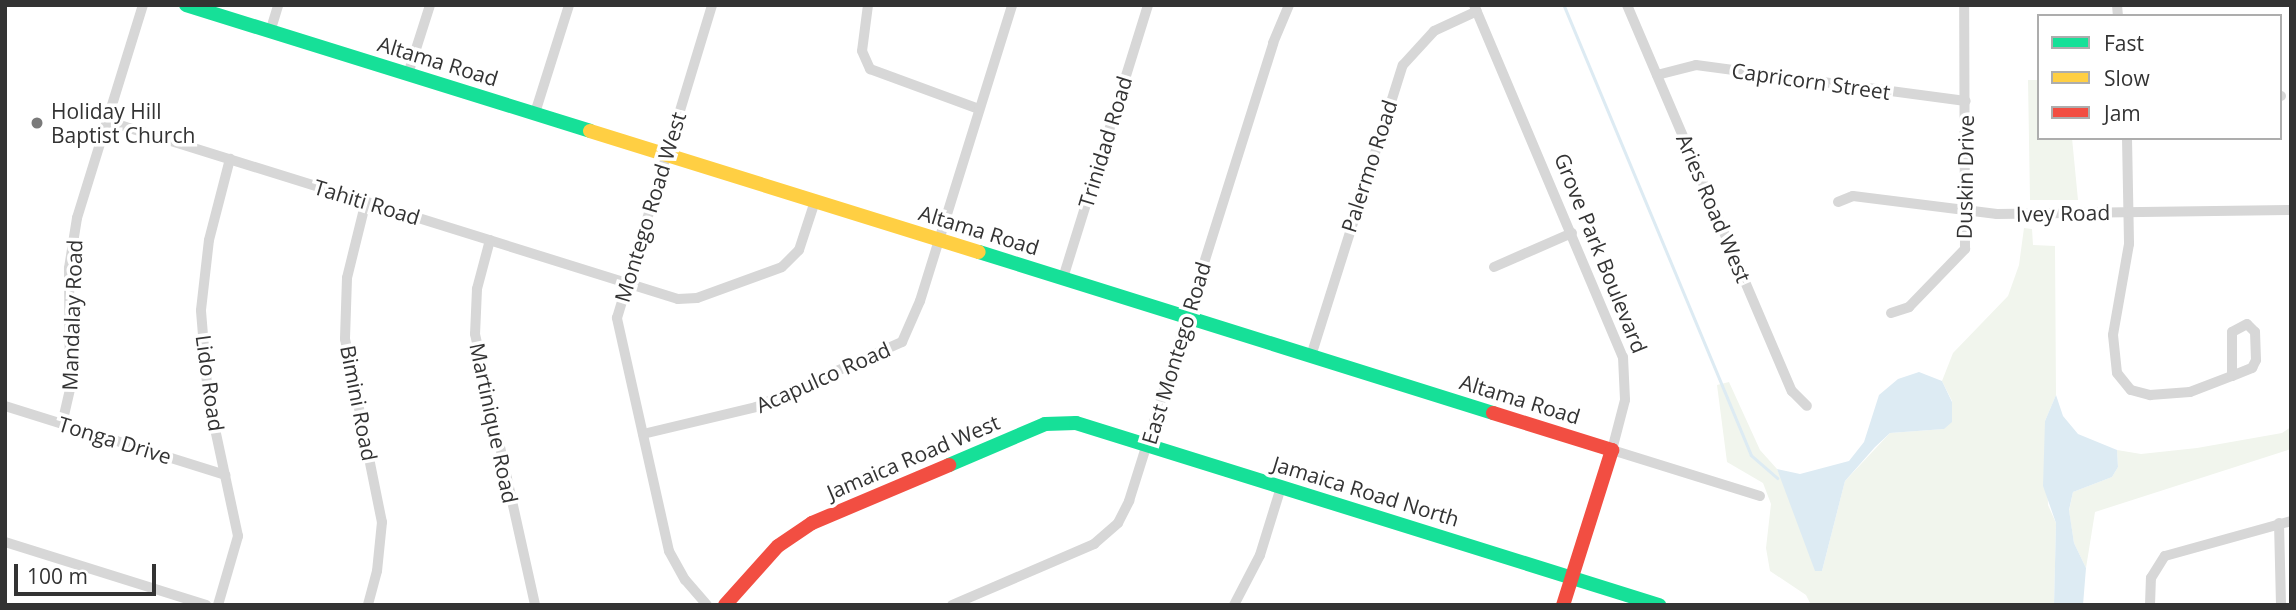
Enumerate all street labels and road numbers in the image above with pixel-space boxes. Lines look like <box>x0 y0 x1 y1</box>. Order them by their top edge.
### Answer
street label: Altama Road <box>375 31 501 91</box>
street label: Capricorn Street <box>1730 57 1892 105</box>
street label: Trinidad Road <box>1073 73 1137 211</box>
street label: Palermo Road <box>1336 97 1402 235</box>
street label: Montego Road West <box>609 109 691 305</box>
street label: Duskin Drive <box>1951 115 1979 239</box>
street label: Aries Road West <box>1671 130 1757 286</box>
street label: Grove Park Boulevard <box>1549 149 1653 357</box>
street label: Tahiti Road <box>311 174 423 230</box>
street label: Altama Road <box>916 200 1042 260</box>
street label: Ivey Road <box>2016 200 2110 226</box>
street label: Mandalay Road <box>57 239 87 391</box>
street label: East Montego Road <box>1136 259 1216 447</box>
street label: Lido Road <box>191 333 229 433</box>
street label: Acapulco Road <box>752 336 894 418</box>
street label: Martinique Road <box>465 341 523 505</box>
street label: Bimini Road <box>335 343 383 463</box>
street label: Altama Road <box>1457 369 1583 429</box>
street label: Jamaica Road West <box>823 409 1003 505</box>
street label: Tonga Drive <box>55 411 175 469</box>
street label: Jamaica Road North <box>1270 451 1462 531</box>

